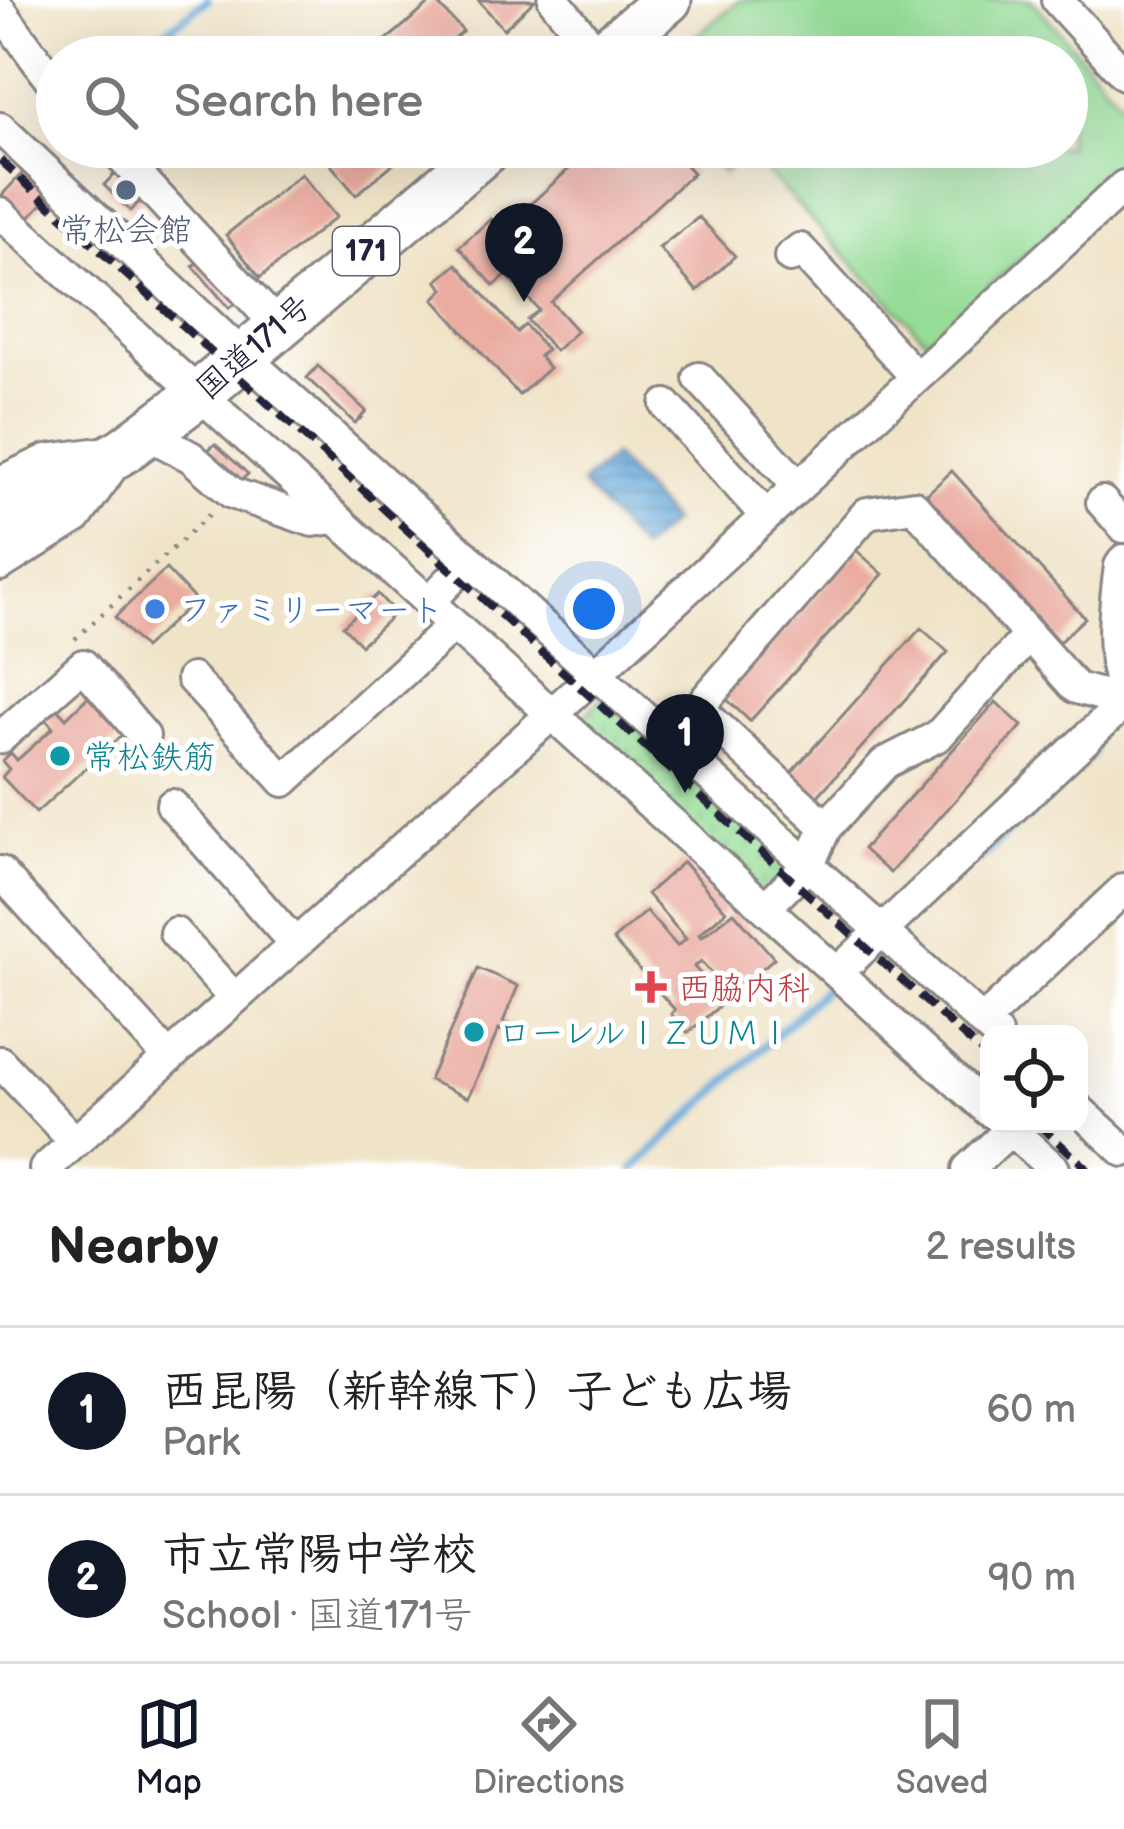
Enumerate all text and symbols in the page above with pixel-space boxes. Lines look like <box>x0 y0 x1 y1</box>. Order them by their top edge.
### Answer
search box <box>36 36 1088 168</box>
icon: search <box>78 69 144 135</box>
text: Search here <box>174 75 423 130</box>
marker: 常松会館 <box>113 177 139 203</box>
pin: 2 <box>485 203 563 302</box>
place label: 常松会館 <box>60 211 192 251</box>
road number: 171 <box>333 227 399 275</box>
street label: 国道171号 <box>188 286 321 409</box>
your location <box>564 579 624 639</box>
place label: ファミリーマート <box>179 591 444 631</box>
marker: ファミリーマート <box>142 596 168 622</box>
pin: 1 <box>646 694 724 793</box>
place label: 常松鉄筋 <box>84 738 216 778</box>
marker: 常松鉄筋 <box>47 743 73 769</box>
place label: 西脇内科 <box>678 969 810 1009</box>
marker: 西脇内科 <box>635 971 667 1003</box>
place label: ローレルＩＺＵＭＩ <box>498 1014 792 1054</box>
marker: ローレルＩＺＵＭＩ <box>461 1019 487 1045</box>
map controls <box>980 1025 1088 1133</box>
button: locate <box>980 1025 1088 1133</box>
text: Nearby <box>48 1217 219 1278</box>
text: 2 results <box>925 1224 1076 1271</box>
text: 西昆陽（新幹線下）子ども広場 <box>162 1365 792 1420</box>
text: 1 <box>79 1387 95 1434</box>
text: 60 m <box>986 1387 1076 1434</box>
text: Park <box>162 1420 240 1467</box>
text: 市立常陽中学校 <box>162 1528 477 1583</box>
text: 2 <box>75 1555 99 1602</box>
text: 90 m <box>988 1555 1076 1602</box>
text: School · 国道171号 <box>162 1593 473 1640</box>
tab: Map <box>136 1691 202 1803</box>
tab: Directions <box>473 1691 625 1803</box>
tab: Saved <box>896 1691 988 1803</box>

